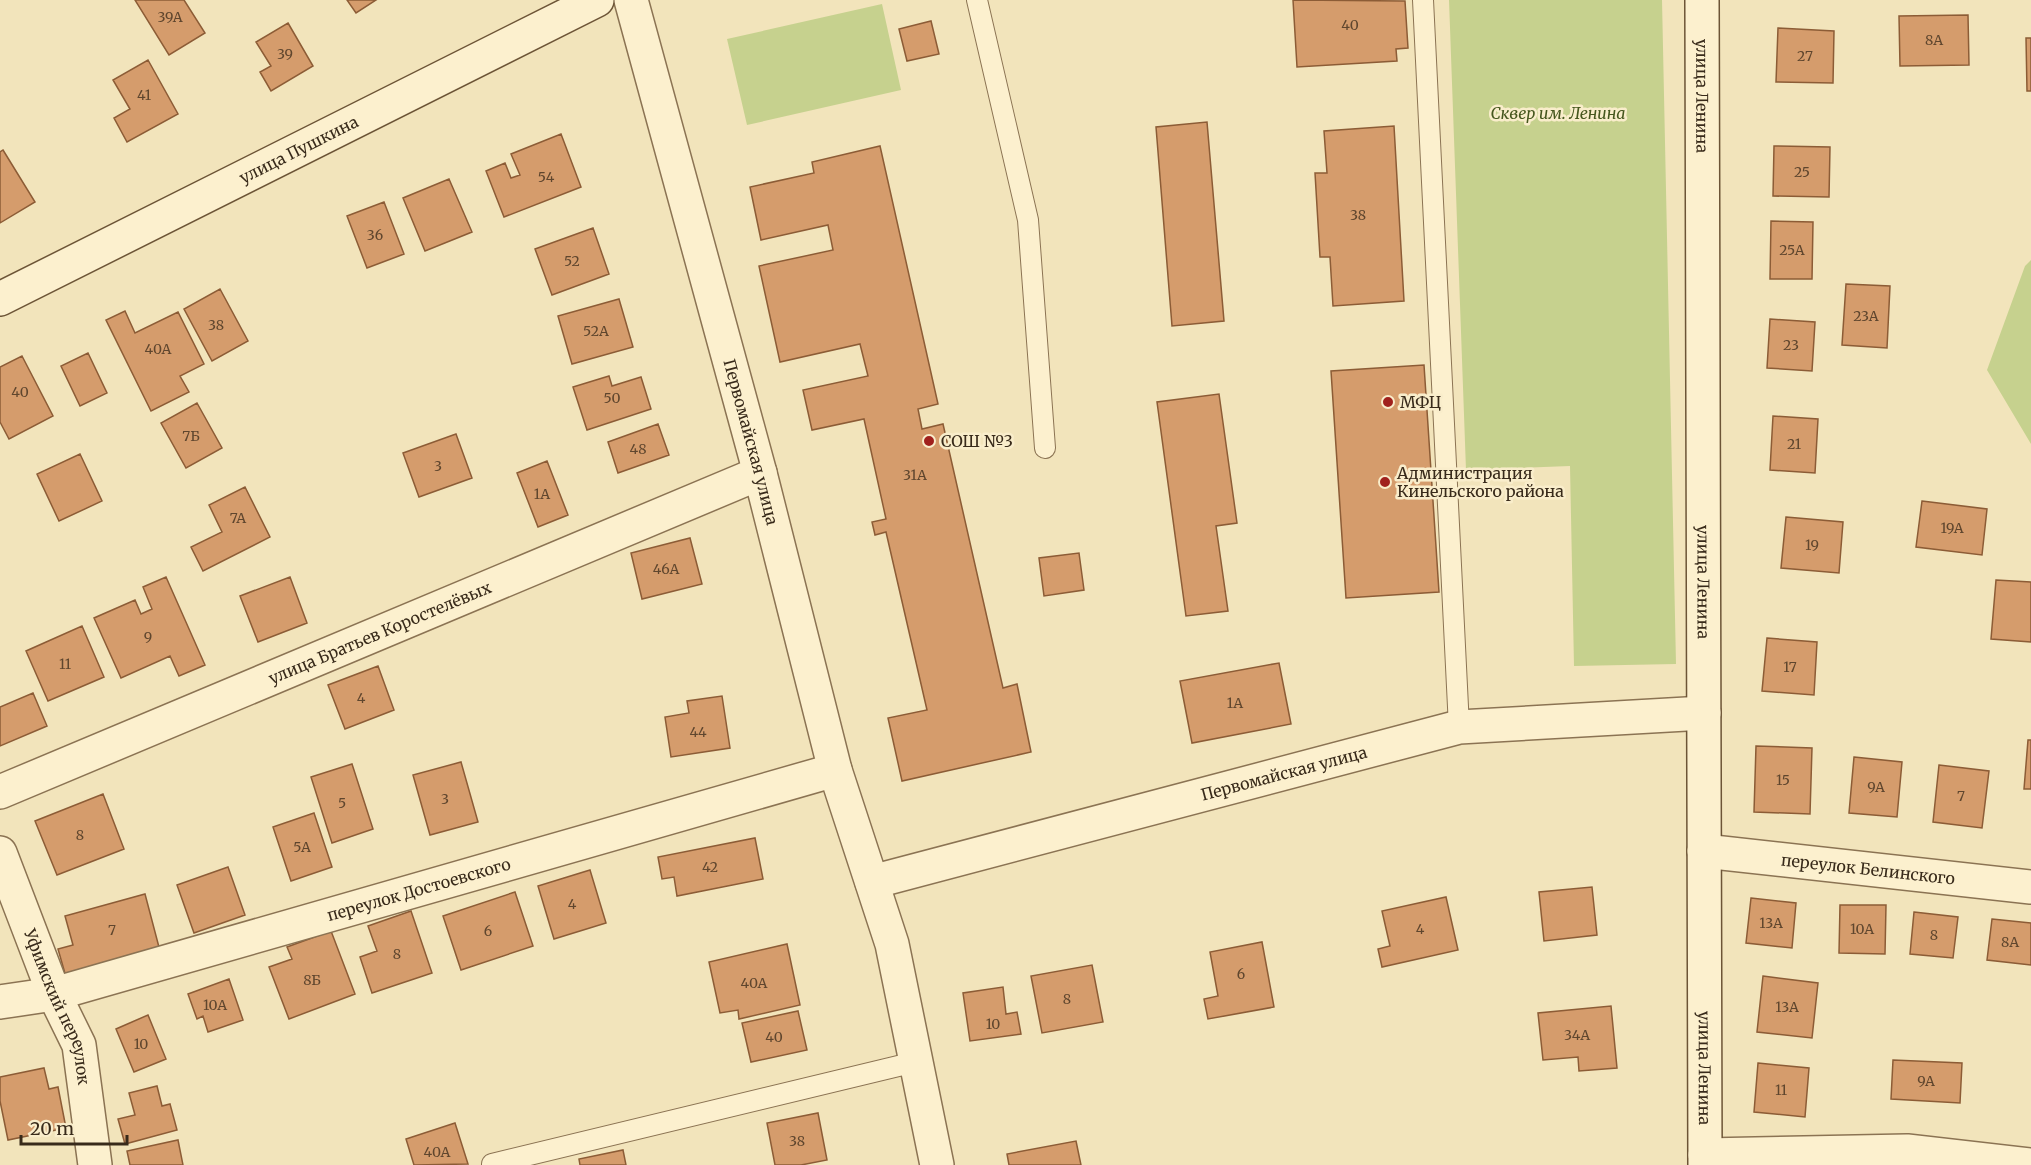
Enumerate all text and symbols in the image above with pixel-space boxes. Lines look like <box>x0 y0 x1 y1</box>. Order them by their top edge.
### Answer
house number: 39А <box>157 8 183 26</box>
house number: 40 <box>1341 16 1359 34</box>
house number: 8А <box>1925 31 1943 49</box>
street label: улица Ленина <box>1692 39 1712 153</box>
house number: 39 <box>277 45 293 63</box>
house number: 27 <box>1797 47 1813 65</box>
house number: 41 <box>137 86 151 104</box>
park label: Сквер им. Ленина <box>1491 103 1625 123</box>
street label: улица Пушкина <box>236 111 362 188</box>
house number: 25 <box>1794 163 1810 181</box>
house number: 54 <box>538 168 555 186</box>
house number: 38 <box>1350 206 1366 224</box>
house number: 36 <box>367 226 383 244</box>
house number: 25А <box>1779 241 1805 259</box>
house number: 52 <box>564 252 580 270</box>
house number: 23А <box>1853 307 1879 325</box>
house number: 38 <box>208 316 224 334</box>
house number: 52А <box>583 322 609 340</box>
house number: 23 <box>1783 336 1799 354</box>
house number: 40А <box>145 340 172 358</box>
street label: Первомайская улица <box>719 357 783 527</box>
house number: 40 <box>11 383 29 401</box>
house number: 50 <box>604 389 620 407</box>
place label: МФЦ <box>1400 392 1441 412</box>
marker: МФЦ <box>1381 395 1395 409</box>
house number: 7Б <box>182 427 200 445</box>
place label: СОШ №3 <box>941 431 1013 451</box>
marker: СОШ №3 <box>922 434 936 448</box>
house number: 21 <box>1787 435 1801 453</box>
house number: 48 <box>630 440 646 458</box>
house number: 3 <box>434 457 442 475</box>
place label: Администрация Кинельского района <box>1396 463 1564 501</box>
house number: 31А <box>903 466 927 484</box>
marker: Администрация Кинельского района <box>1378 475 1392 489</box>
house number: 1А <box>534 485 550 503</box>
house number: 7А <box>230 509 246 527</box>
house number: 19А <box>1940 519 1964 537</box>
street label: улица Ленина <box>1693 525 1714 639</box>
house number: 19 <box>1805 536 1819 554</box>
house number: 46А <box>653 560 679 578</box>
street label: улица Братьев Коростелёвых <box>266 577 495 688</box>
house number: 9 <box>144 628 152 646</box>
house number: 11 <box>59 655 71 673</box>
house number: 17 <box>1783 658 1797 676</box>
house number: 4 <box>357 689 366 707</box>
house number: 1А <box>1227 694 1243 712</box>
house number: 44 <box>689 723 707 741</box>
street label: Первомайская улица <box>1199 742 1369 805</box>
house number: 15 <box>1776 771 1790 789</box>
house number: 9А <box>1867 778 1885 796</box>
house number: 7 <box>1957 787 1965 805</box>
house number: 3 <box>441 790 449 808</box>
house number: 5 <box>338 794 346 812</box>
house number: 8 <box>76 826 84 844</box>
house number: 5А <box>293 838 311 856</box>
street label: переулок Белинского <box>1780 850 1956 889</box>
street label: переулок Достоевского <box>325 854 513 925</box>
house number: 42 <box>702 858 718 876</box>
house number: 4 <box>568 895 577 913</box>
house number: 13А <box>1759 914 1783 932</box>
house number: 4 <box>1416 920 1425 938</box>
house number: 10А <box>1850 920 1874 938</box>
house number: 7 <box>108 921 116 939</box>
house number: 6 <box>484 922 492 940</box>
street label: Уфимский переулок <box>20 925 94 1086</box>
house number: 8 <box>1930 926 1938 944</box>
house number: 8А <box>2001 933 2019 951</box>
house number: 8 <box>393 945 401 963</box>
house number: 6 <box>1237 965 1245 983</box>
house number: 8Б <box>303 971 321 989</box>
house number: 40А <box>741 974 768 992</box>
house number: 8 <box>1063 990 1071 1008</box>
house number: 10А <box>203 996 227 1014</box>
house number: 13А <box>1775 998 1799 1016</box>
street label: улица Ленина <box>1695 1011 1715 1125</box>
house number: 10 <box>986 1015 1000 1033</box>
house number: 34А <box>1564 1026 1590 1044</box>
house number: 40 <box>765 1028 783 1046</box>
house number: 10 <box>134 1035 148 1053</box>
house number: 9А <box>1917 1072 1935 1090</box>
house number: 11 <box>1775 1081 1787 1099</box>
scale bar <box>21 1108 128 1146</box>
text: 20 m <box>30 1117 74 1140</box>
house number: 38 <box>789 1132 805 1150</box>
house number: 40А <box>424 1143 451 1161</box>

